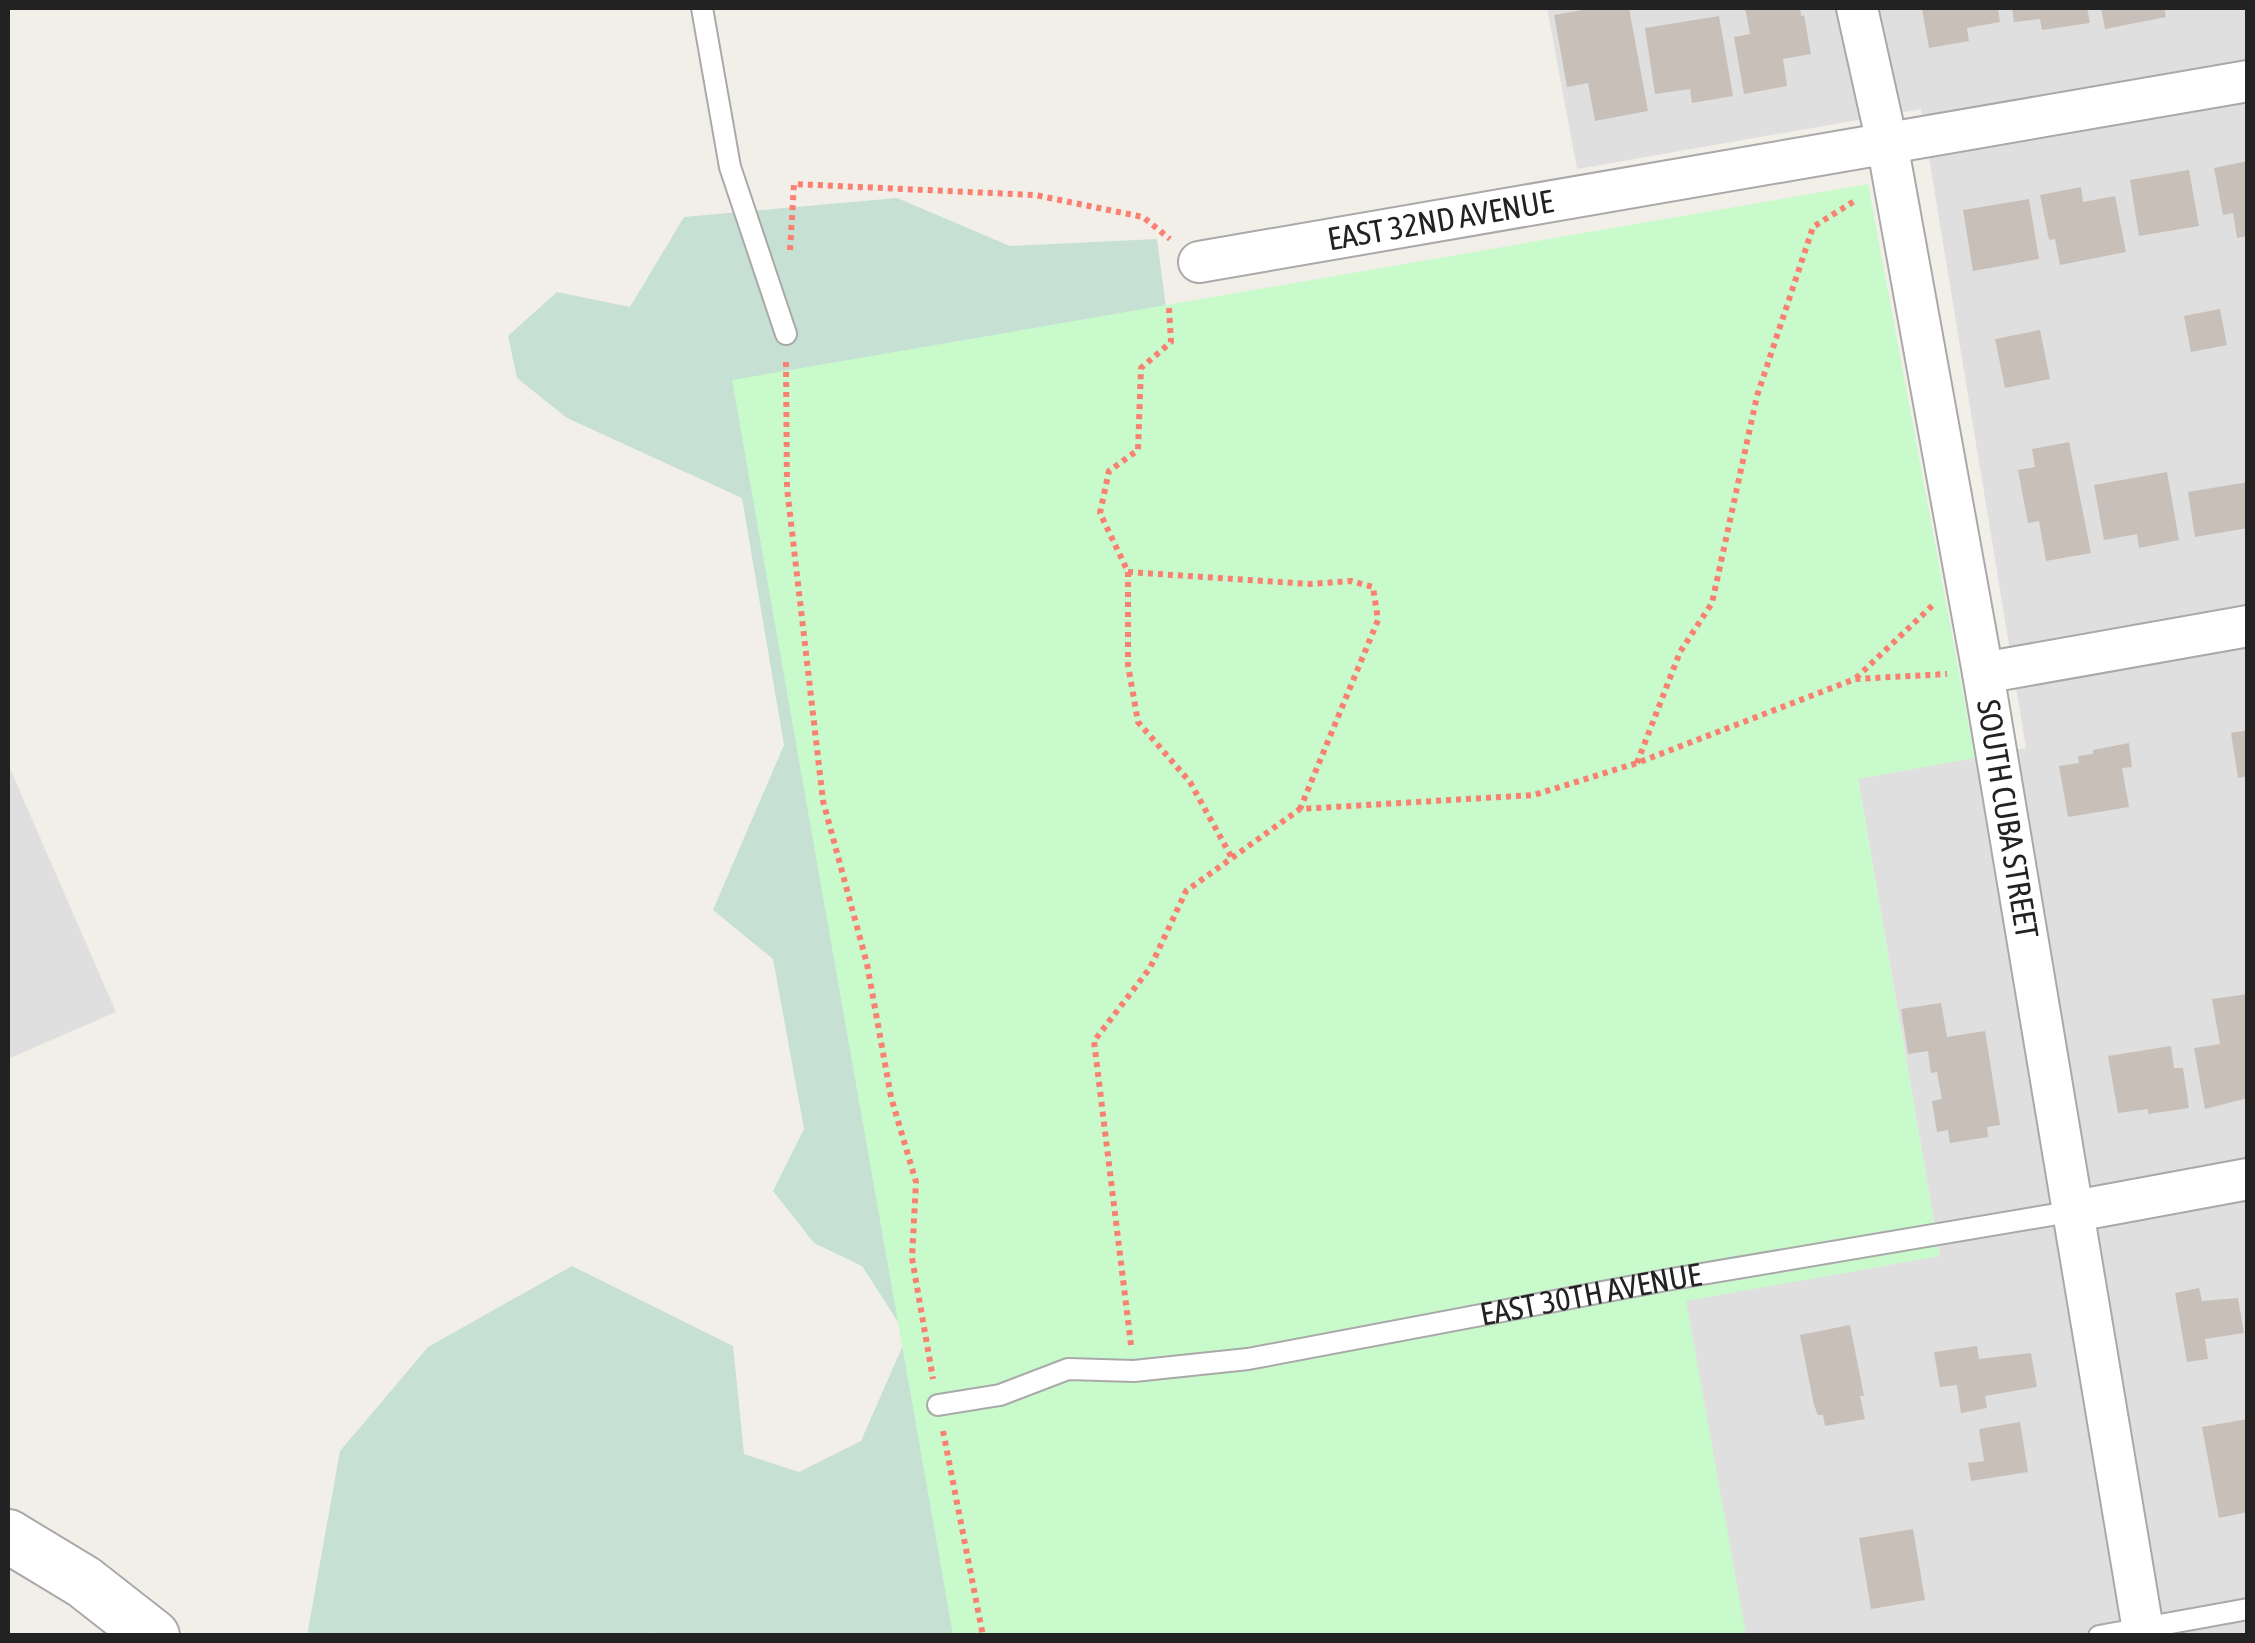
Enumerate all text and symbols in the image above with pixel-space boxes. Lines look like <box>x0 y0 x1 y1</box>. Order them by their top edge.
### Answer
street label: EAST 32ND AVENUE <box>1325 182 1556 257</box>
street label: SOUTH CUBA STREET <box>1970 697 2046 941</box>
street label: EAST 30TH AVENUE <box>1477 1255 1704 1333</box>

